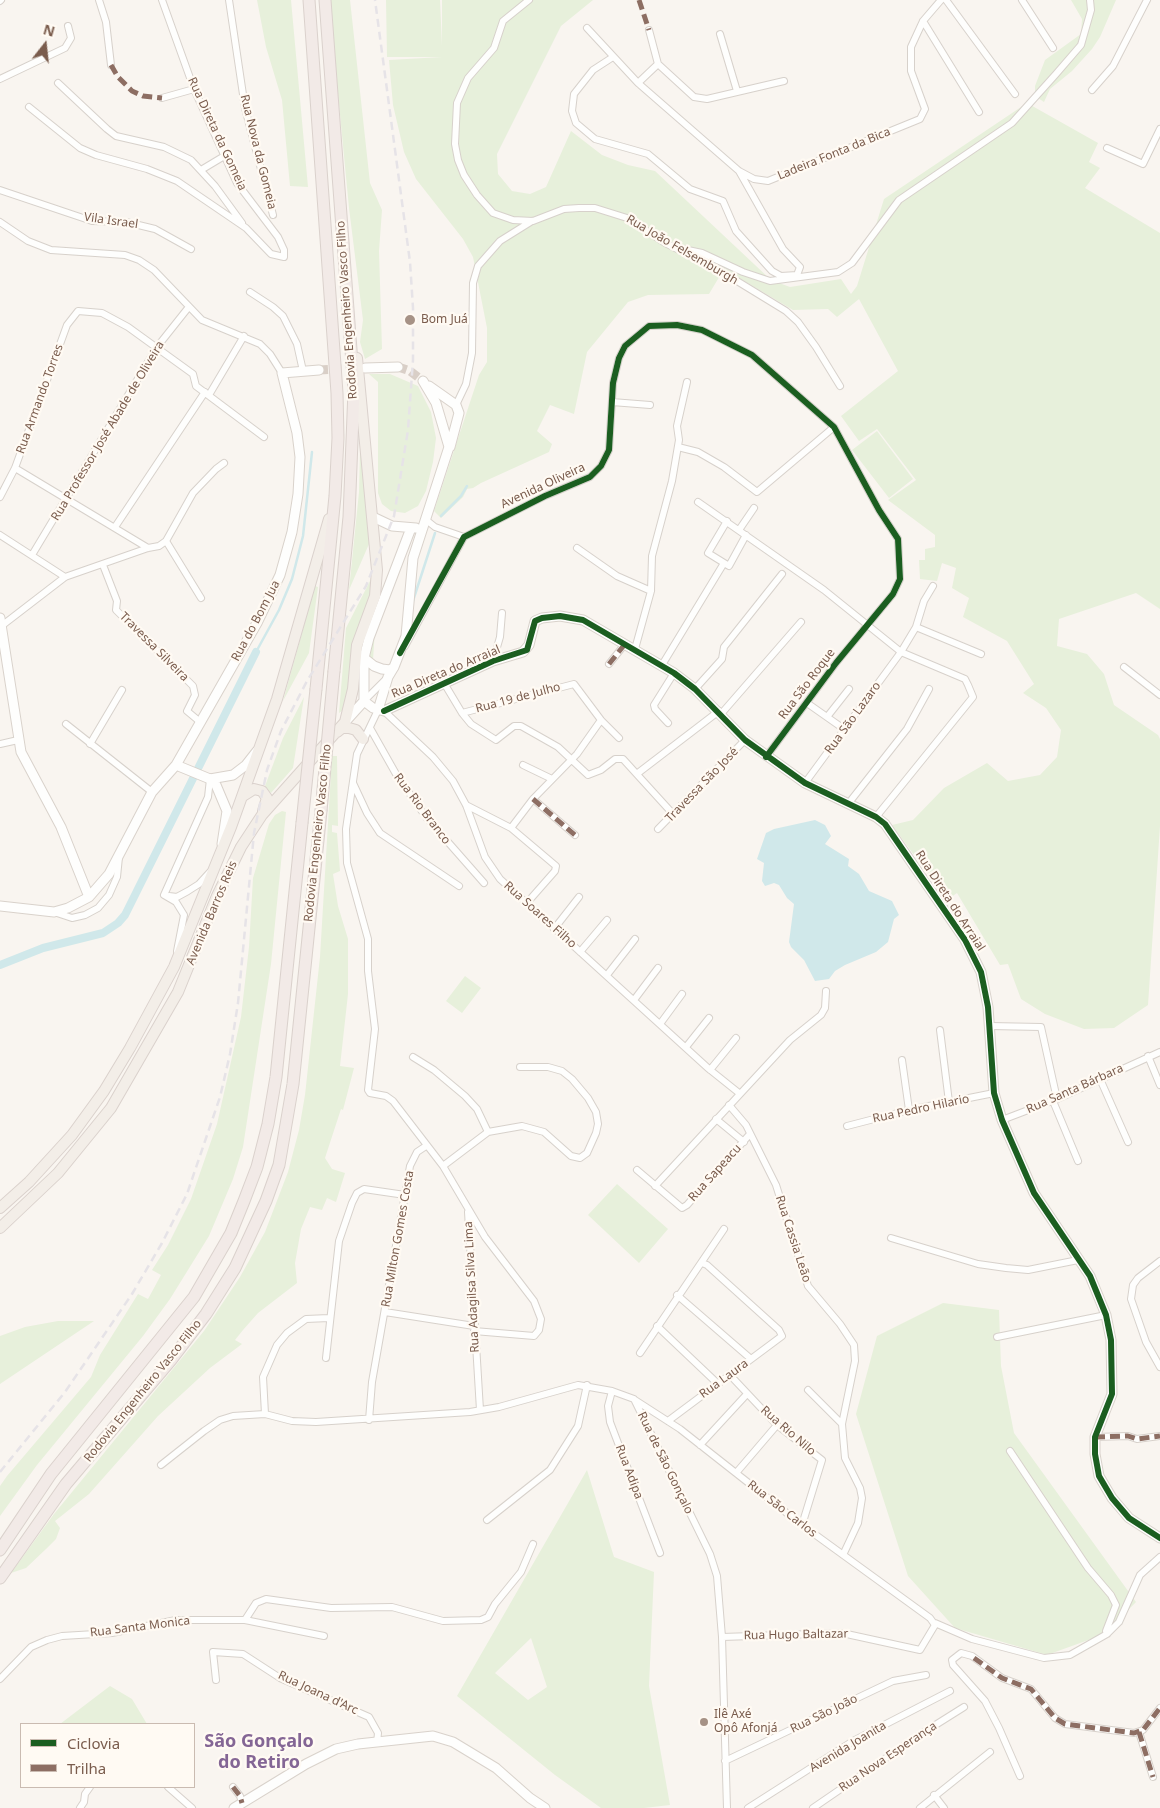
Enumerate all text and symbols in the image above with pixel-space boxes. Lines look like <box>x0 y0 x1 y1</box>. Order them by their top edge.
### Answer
text: N <box>41 19 57 41</box>
north arrow <box>20 20 70 70</box>
street label: Rua Direta da Gomeia <box>184 75 250 193</box>
street label: Rua Nova da Gomeia <box>237 93 279 211</box>
street label: Ladeira Fonta da Bica <box>775 125 893 183</box>
street label: Vila Israel <box>83 210 139 232</box>
street label: Rua João Felsemburgh <box>624 212 740 288</box>
street label: Rodovia Engenheiro Vasco Filho <box>334 220 360 400</box>
marker: Bom Juá <box>403 313 417 327</box>
place label: Bom Juá <box>421 313 468 327</box>
street label: Rua Professor José Abade de Oliveira <box>48 339 168 523</box>
street label: Rua Armando Torres <box>13 342 67 456</box>
street label: Avenida Oliveira <box>499 460 587 512</box>
street label: Rua do Bom Jua <box>229 578 283 664</box>
street label: Travessa Silveira <box>116 609 192 685</box>
street label: Rua Direta do Arraial <box>389 643 503 701</box>
street label: Rua São Roque <box>776 646 838 722</box>
street label: Rua São Lazaro <box>822 679 884 757</box>
street label: Rua 19 de Julho <box>474 680 562 716</box>
street label: Rodovia Engenheiro Vasco Filho <box>301 743 335 923</box>
street label: Travessa São José <box>663 745 741 825</box>
street label: Rua Rio Branco <box>391 771 453 847</box>
street label: Rua Direta do Arraial <box>912 848 988 954</box>
street label: Avenida Barros Reis <box>184 859 240 967</box>
street label: Rua Soares Filho <box>501 879 579 951</box>
street label: Rua Santa Bárbara <box>1024 1061 1126 1117</box>
street label: Rua Pedro Hilario <box>871 1092 971 1126</box>
street label: Rua Sapeacu <box>686 1141 744 1205</box>
street label: Rua Milton Gomes Costa <box>379 1170 417 1308</box>
street label: Rua Cassia Leão <box>772 1194 814 1284</box>
street label: Rua Adagilsa Silva Lima <box>461 1221 483 1353</box>
street label: Rodovia Engenheiro Vasco Filho <box>81 1317 205 1465</box>
street label: Rua Laura <box>697 1357 751 1401</box>
street label: Rua Rio Nilo <box>758 1403 818 1459</box>
street label: Rua de São Gonçalo <box>634 1410 696 1516</box>
street label: Rua Adipa <box>612 1443 646 1501</box>
street label: Rua São Carlos <box>745 1478 819 1540</box>
street label: Rua Santa Monica <box>89 1614 191 1640</box>
street label: Rua Hugo Baltazar <box>743 1627 849 1643</box>
street label: Rua Joana d'Arc <box>276 1668 360 1718</box>
street label: Rua São João <box>788 1692 860 1736</box>
place label: Ilê Axé Opô Afonjá <box>714 1708 777 1736</box>
marker: Ilê Axé Opô Afonjá <box>698 1716 710 1728</box>
street label: Avenida Joanita <box>807 1718 889 1776</box>
street label: Rua Nova Esperança <box>836 1719 940 1795</box>
legend <box>20 1723 195 1788</box>
district label: São Gonçalo do Retiro <box>204 1731 314 1774</box>
text: Ciclovia <box>67 1733 120 1753</box>
text: Trilha <box>67 1758 106 1778</box>

